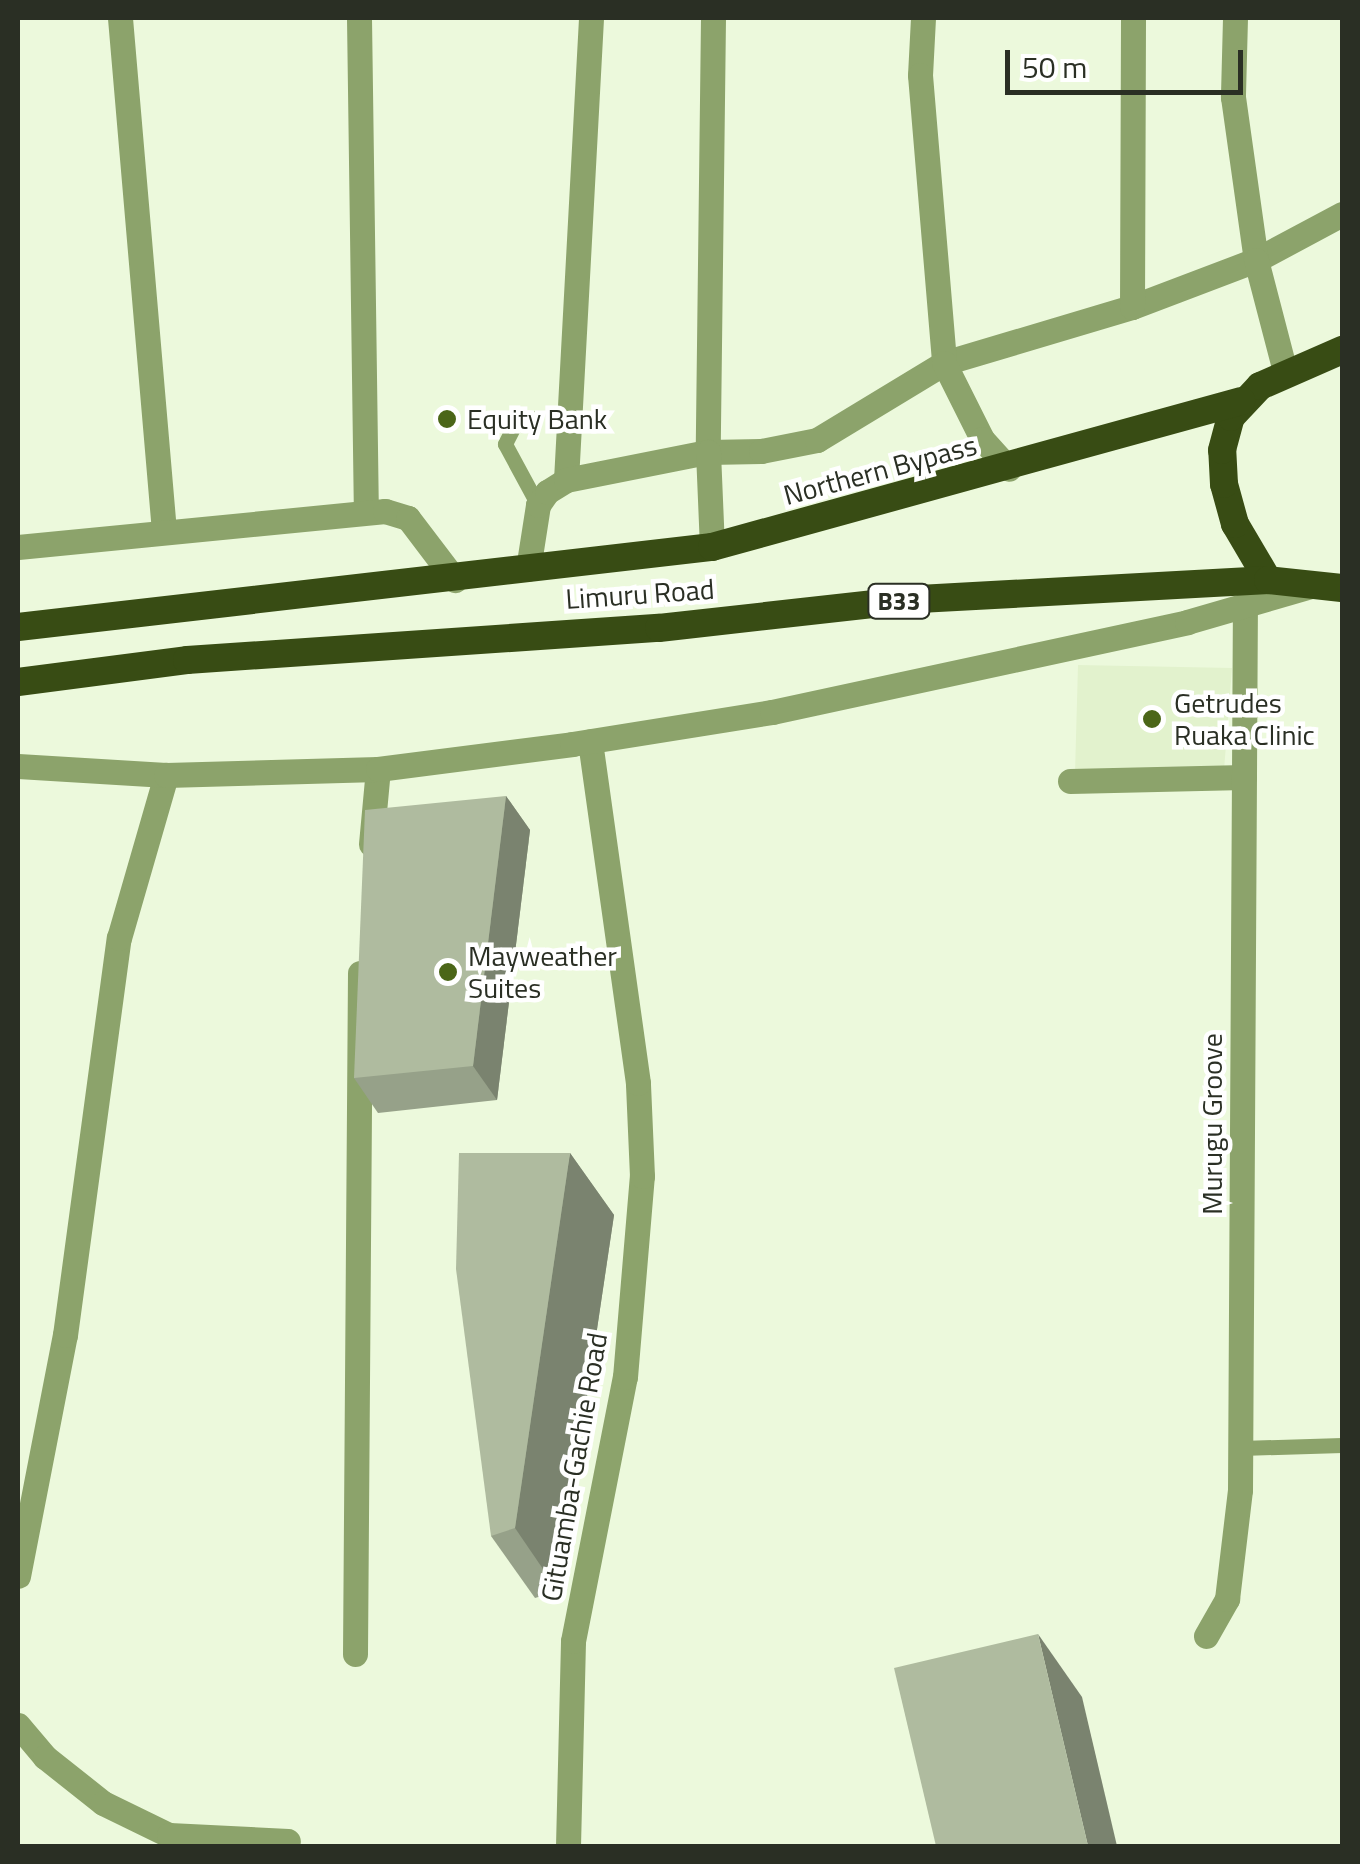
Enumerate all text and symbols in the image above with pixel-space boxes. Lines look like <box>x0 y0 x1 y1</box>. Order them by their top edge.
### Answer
scale bar <box>1010 30 1248 92</box>
text: 50 m <box>1022 44 1087 90</box>
place label: Equity Bank <box>467 402 607 436</box>
marker: Equity Bank <box>436 408 458 430</box>
street label: Northern Bypass <box>780 428 980 512</box>
street label: Limuru Road <box>564 572 716 616</box>
road number: B33 <box>866 581 932 621</box>
place label: Getrudes Ruaka Clinic <box>1174 686 1315 752</box>
marker: Getrudes Ruaka Clinic <box>1139 706 1165 732</box>
place label: Mayweather Suites <box>468 939 617 1005</box>
marker: Mayweather Suites <box>437 961 459 983</box>
street label: Murugu Groove <box>1195 1033 1229 1215</box>
street label: Gituamba-Gachie Road <box>534 1330 614 1604</box>

